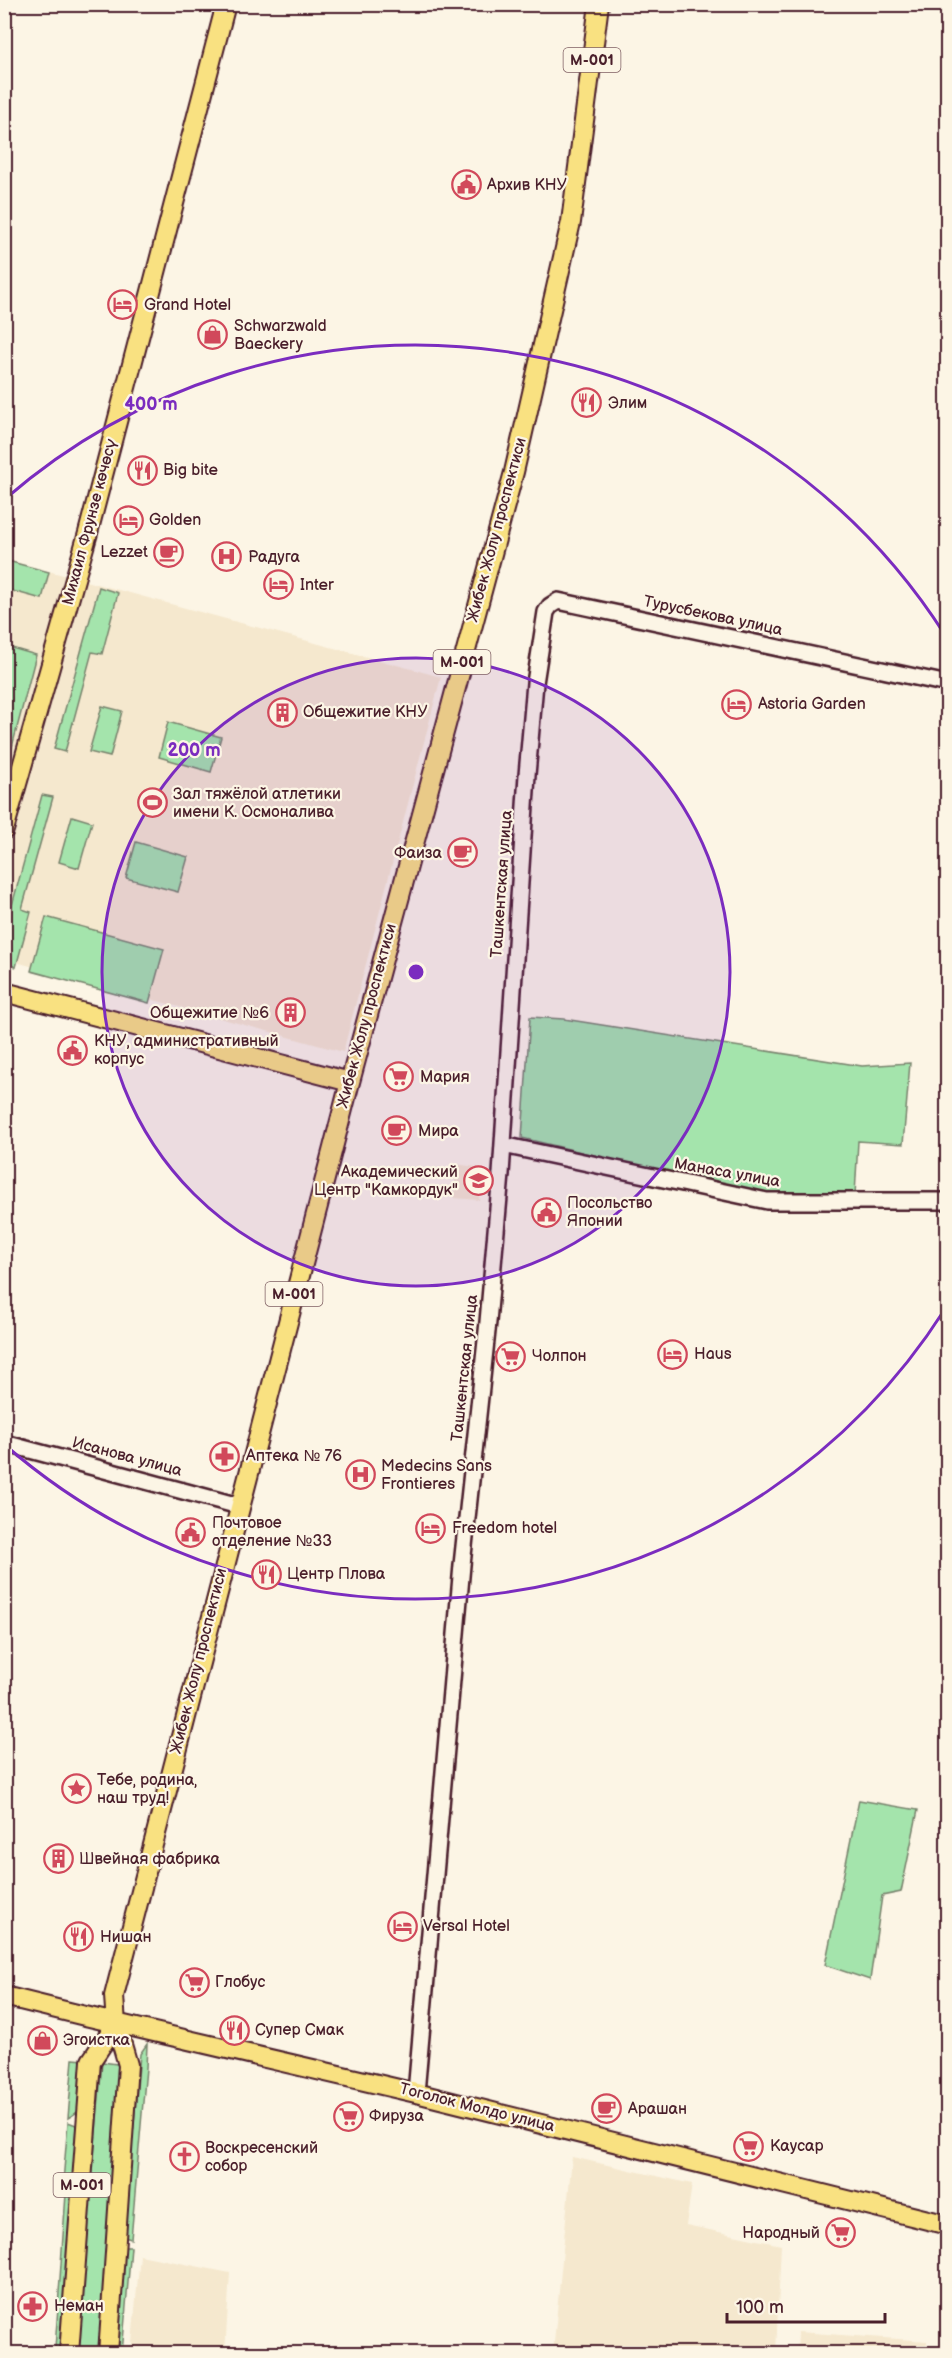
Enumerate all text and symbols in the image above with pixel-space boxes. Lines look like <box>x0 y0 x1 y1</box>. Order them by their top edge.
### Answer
road number: М-001 <box>564 48 620 72</box>
public building icon: Архив КНУ <box>450 169 482 201</box>
place label: Архив КНУ <box>486 176 567 195</box>
hotel icon: Grand Hotel <box>107 289 139 321</box>
place label: Grand Hotel <box>144 296 231 315</box>
place label: Schwarzwald Baeckery <box>234 317 327 354</box>
shop icon: Schwarzwald Baeckery <box>197 319 229 351</box>
restaurant icon: Элим <box>571 387 603 419</box>
text: 400 m <box>124 394 178 415</box>
place label: Элим <box>608 394 647 413</box>
street label: Жибек Жолу проспектиси <box>463 435 531 625</box>
street label: Михаил Фрунзе көчөсү <box>59 436 122 607</box>
restaurant icon: Big bite <box>126 454 158 486</box>
place label: Big bite <box>163 461 218 480</box>
hotel icon: Golden <box>112 504 144 536</box>
place label: Golden <box>149 511 201 530</box>
cafe icon: Lezzet <box>153 536 185 568</box>
hospital icon: Радуга <box>211 541 243 573</box>
place label: Lezzet <box>100 543 148 562</box>
place label: Радуга <box>248 548 301 567</box>
hotel icon: Inter <box>263 569 295 601</box>
place label: Inter <box>300 576 334 595</box>
street label: Турусбекова улица <box>642 592 785 640</box>
road number: М-001 <box>434 650 490 674</box>
hotel icon: Astoria Garden <box>721 688 753 720</box>
place label: Astoria Garden <box>758 695 866 714</box>
building icon: Общежитие КНУ <box>266 696 298 728</box>
place label: Общежитие КНУ <box>303 703 428 722</box>
text: 200 m <box>167 740 221 761</box>
place label: Зал тяжёлой атлетики имени К. Осмоналива <box>173 785 341 822</box>
sports icon: Зал тяжёлой атлетики имени К. Осмоналива <box>136 787 168 819</box>
street label: Ташкентская улица <box>487 809 517 958</box>
cafe icon: Фаиза <box>447 837 479 869</box>
place label: Фаиза <box>394 844 443 863</box>
street label: Жибек Жолу проспектиси <box>333 921 401 1111</box>
centre of rings <box>406 962 426 982</box>
building icon: Общежитие №6 <box>274 997 306 1029</box>
place label: Общежитие №6 <box>150 1004 269 1023</box>
place label: КНУ, административный корпус <box>94 1032 279 1069</box>
public building icon: КНУ, административный корпус <box>57 1034 89 1066</box>
supermarket icon: Мария <box>383 1061 415 1093</box>
place label: Мария <box>420 1068 470 1087</box>
cafe icon: Мира <box>381 1115 413 1147</box>
place label: Мира <box>418 1122 459 1141</box>
street label: Манаса улица <box>673 1154 782 1192</box>
place label: Академический Центр "Камкордук" <box>314 1163 458 1200</box>
school or university icon: Академический Центр "Камкордук" <box>463 1165 495 1197</box>
place label: Посольство Японии <box>567 1194 652 1231</box>
public building icon: Посольство Японии <box>530 1196 562 1228</box>
road number: М-001 <box>266 1282 322 1306</box>
street label: Ташкентская улица <box>448 1293 482 1442</box>
hotel icon: Haus <box>657 1338 689 1370</box>
supermarket icon: Чолпон <box>495 1340 527 1372</box>
place label: Haus <box>694 1345 732 1364</box>
place label: Чолпон <box>532 1347 587 1366</box>
street label: Исанова улица <box>70 1433 185 1481</box>
pharmacy icon: Аптека № 76 <box>209 1440 241 1472</box>
place label: Аптека № 76 <box>245 1447 342 1466</box>
place label: Medecins Sans Frontieres <box>381 1457 492 1494</box>
hospital icon: Medecins Sans Frontieres <box>344 1459 376 1491</box>
hotel icon: Freedom hotel <box>415 1512 447 1544</box>
place label: Почтовое отделение №33 <box>212 1514 332 1551</box>
public building icon: Почтовое отделение №33 <box>175 1516 207 1548</box>
place label: Freedom hotel <box>452 1519 557 1538</box>
restaurant icon: Центр Плова <box>250 1558 282 1590</box>
place label: Центр Плова <box>287 1565 386 1584</box>
street label: Жибек Жолу проспектиси <box>167 1566 231 1756</box>
place label: Тебе, родина, наш труд! <box>97 1771 197 1808</box>
place icon: Тебе, родина, наш труд! <box>60 1773 92 1805</box>
building icon: Швейная фабрика <box>42 1843 74 1875</box>
place label: Швейная фабрика <box>79 1850 220 1869</box>
hotel icon: Versal Hotel <box>386 1910 418 1942</box>
place label: Versal Hotel <box>423 1917 510 1936</box>
restaurant icon: Нишан <box>63 1921 95 1953</box>
place label: Нишан <box>100 1928 152 1947</box>
supermarket icon: Глобус <box>178 1966 210 1998</box>
place label: Глобус <box>215 1973 265 1992</box>
restaurant icon: Супер Смак <box>218 2014 250 2046</box>
place label: Супер Смак <box>255 2021 345 2040</box>
shop icon: Эгоистка <box>26 2024 58 2056</box>
place label: Эгоистка <box>63 2031 131 2050</box>
street label: Тоголок Молдо улица <box>397 2080 557 2137</box>
cafe icon: Арашан <box>591 2093 623 2125</box>
supermarket icon: Фируза <box>332 2100 364 2132</box>
place label: Арашан <box>627 2100 687 2119</box>
place label: Фируза <box>369 2107 424 2126</box>
supermarket icon: Каусар <box>733 2130 765 2162</box>
place label: Каусар <box>770 2137 824 2156</box>
place label: Воскресенский собор <box>205 2139 318 2176</box>
church icon: Воскресенский собор <box>168 2141 200 2173</box>
road number: М-001 <box>54 2173 110 2197</box>
supermarket icon: Народный <box>825 2217 857 2249</box>
place label: Народный <box>742 2224 820 2243</box>
scale bar <box>727 2286 884 2324</box>
pharmacy icon: Неман <box>17 2290 49 2322</box>
place label: Неман <box>54 2297 104 2316</box>
text: 100 m <box>736 2297 784 2318</box>

